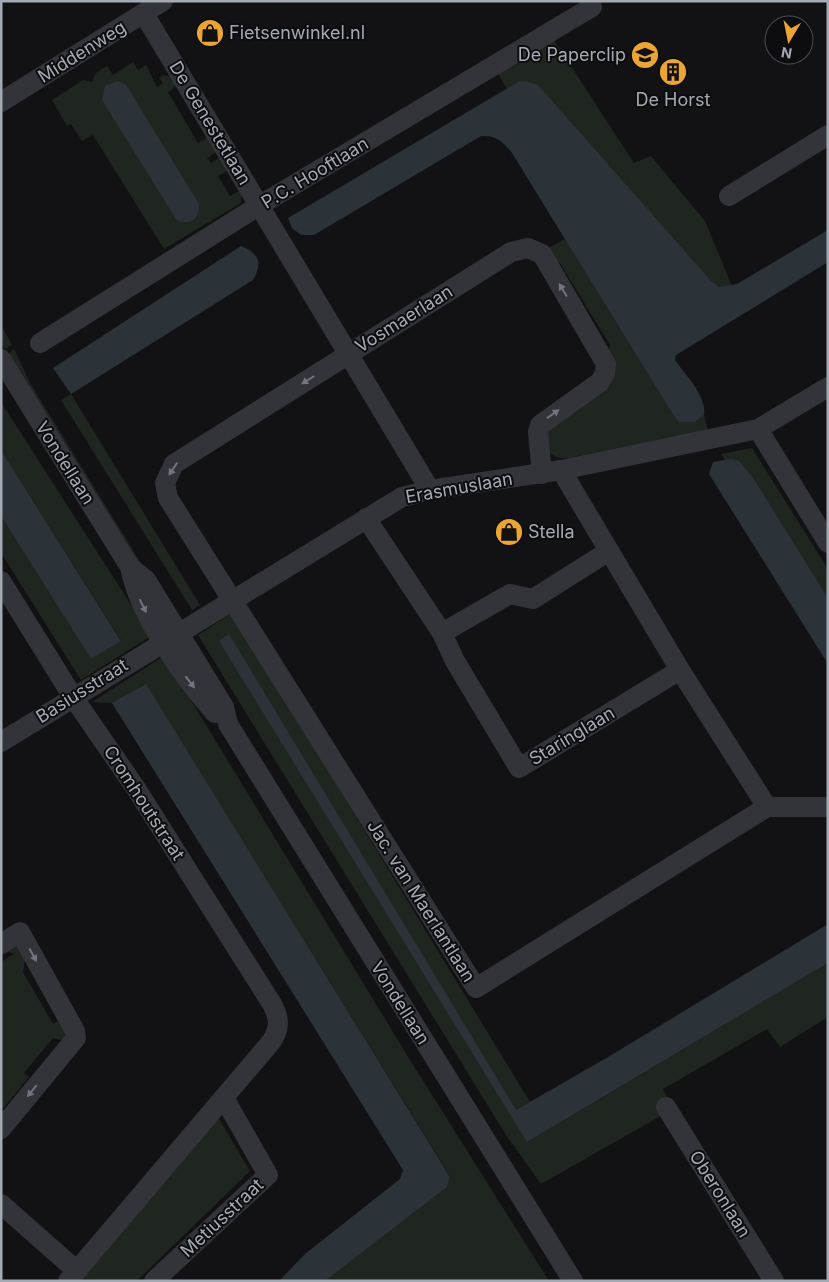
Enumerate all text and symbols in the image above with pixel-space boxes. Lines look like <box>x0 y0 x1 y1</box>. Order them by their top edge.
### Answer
north arrow <box>764 15 814 65</box>
street label: Middenweg <box>34 16 130 87</box>
shop icon: Fietsenwinkel.nl <box>195 18 225 48</box>
place label: Fietsenwinkel.nl <box>229 22 365 43</box>
school or university icon: De Paperclip <box>630 40 660 70</box>
place label: De Paperclip <box>518 44 626 65</box>
text: N <box>780 44 793 63</box>
street label: De Genestetlaan <box>165 57 256 188</box>
building icon: De Horst <box>658 57 688 87</box>
place label: De Horst <box>636 89 711 110</box>
street label: P.C. Hooftlaan <box>258 132 372 213</box>
street label: Vosmaerlaan <box>351 280 456 357</box>
one-way arrow <box>559 283 568 296</box>
one-way arrow <box>301 375 314 384</box>
one-way arrow <box>546 409 560 419</box>
street label: Vondellaan <box>32 417 99 508</box>
one-way arrow <box>168 462 178 476</box>
street label: Erasmuslaan <box>404 468 514 507</box>
shop icon: Stella <box>494 517 524 547</box>
place label: Stella <box>528 521 575 542</box>
one-way arrow <box>139 599 147 613</box>
street label: Basiusstraat <box>32 654 132 727</box>
one-way arrow <box>185 675 196 688</box>
street label: Staringlaan <box>525 702 618 769</box>
street label: Cromhoutstraat <box>100 742 189 864</box>
street label: Jac. van Maerlantlaan <box>363 816 480 986</box>
one-way arrow <box>29 948 37 963</box>
street label: Vondellaan <box>367 957 434 1048</box>
one-way arrow <box>27 1085 38 1098</box>
street label: Oberonlaan <box>685 1146 755 1241</box>
street label: Metiusstraat <box>176 1174 267 1261</box>

